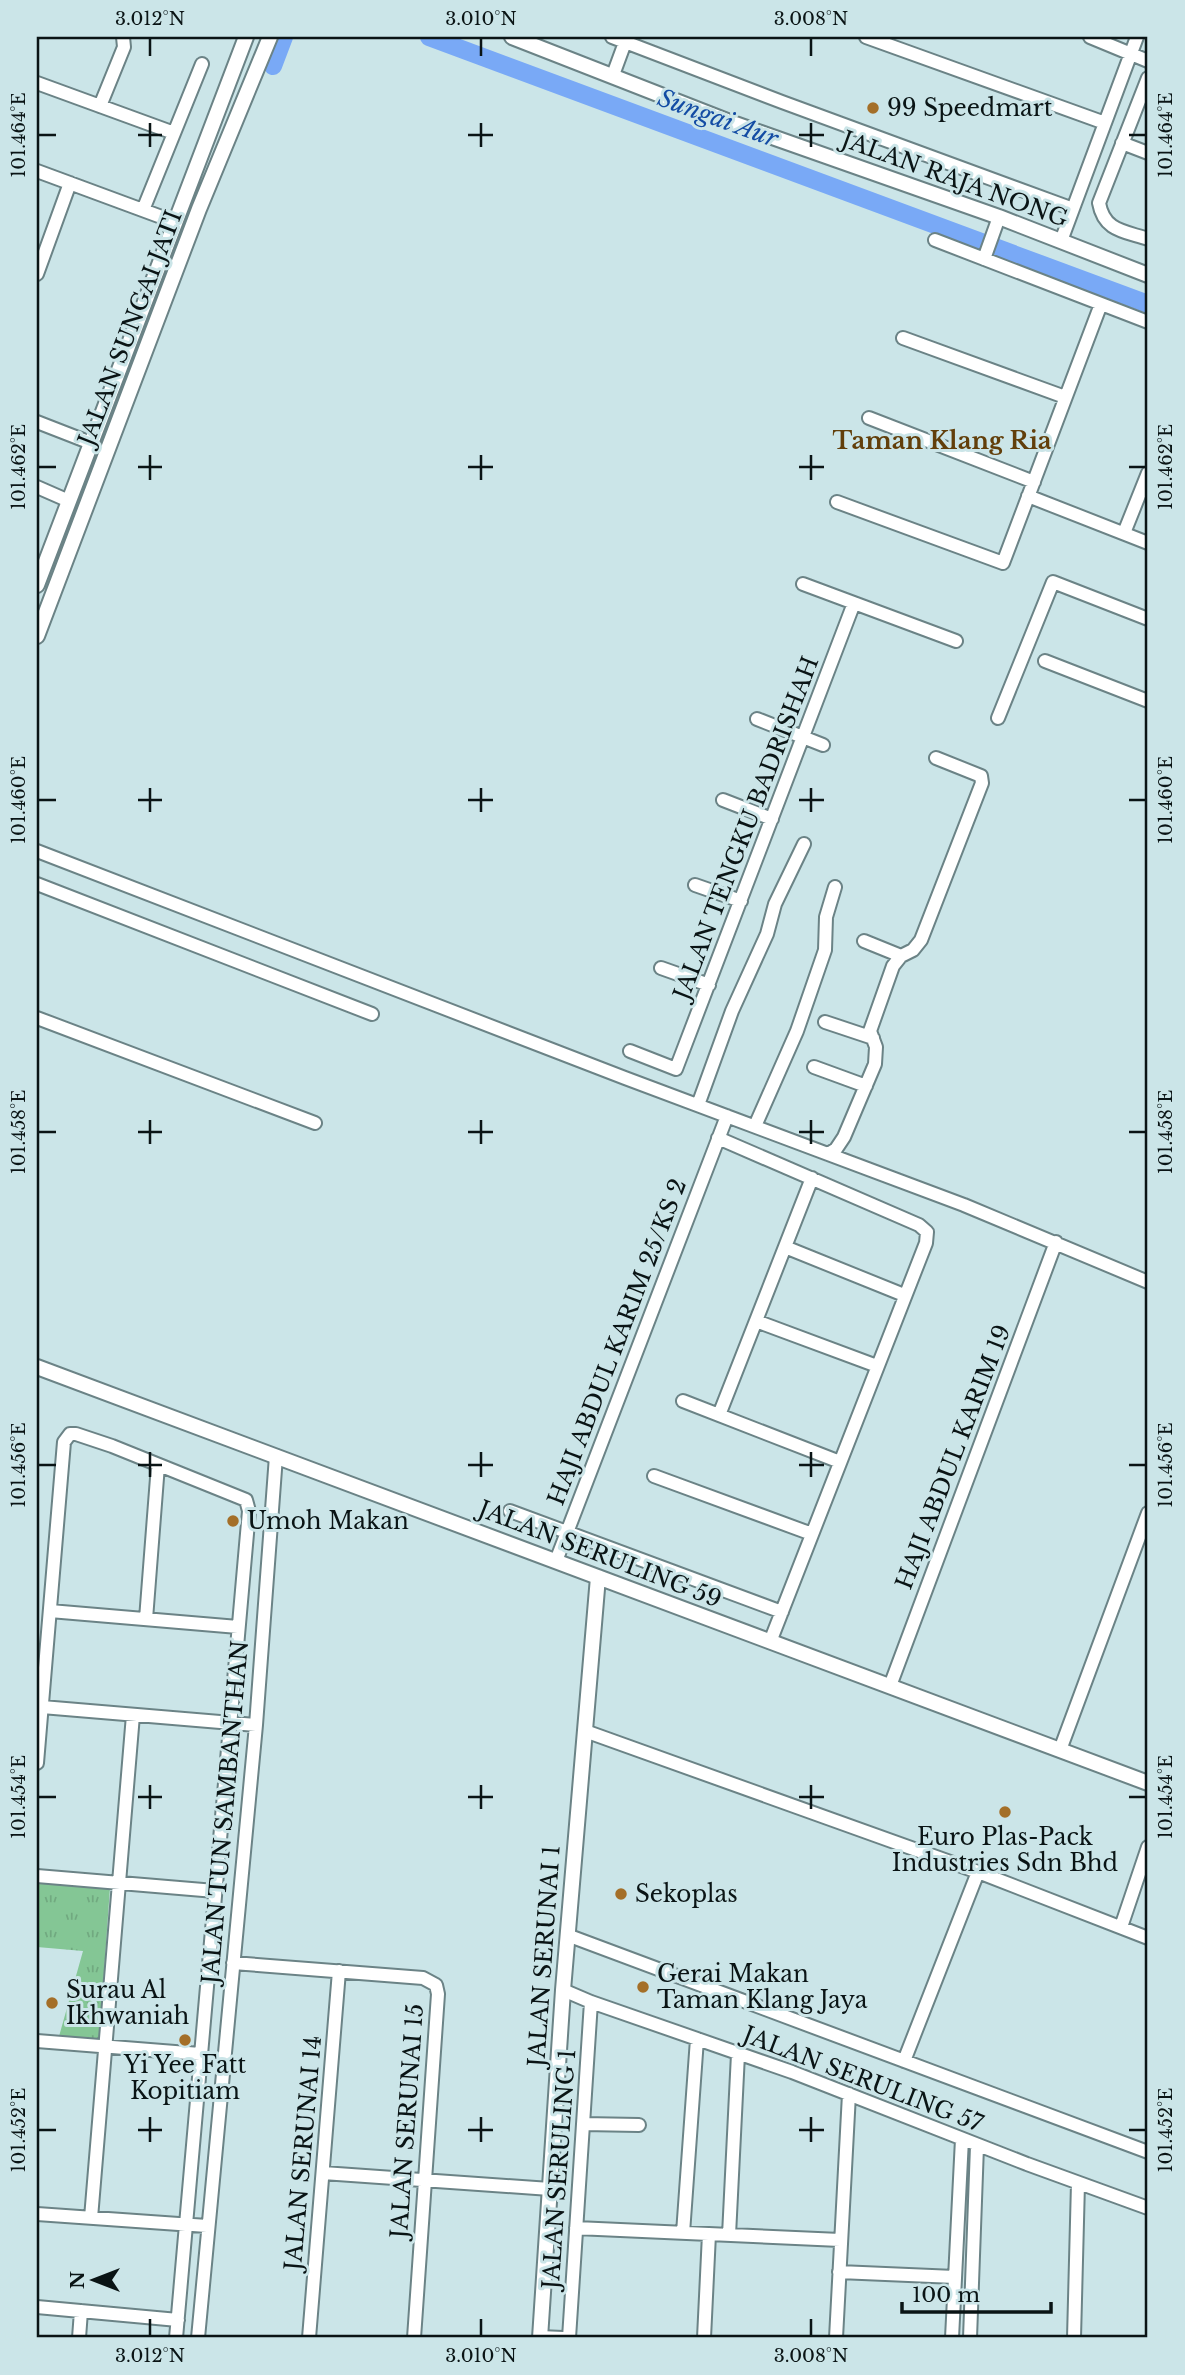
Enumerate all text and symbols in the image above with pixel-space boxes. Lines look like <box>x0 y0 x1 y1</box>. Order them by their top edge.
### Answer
text: 3.012°N <box>115 8 185 30</box>
text: 3.010°N <box>445 8 517 30</box>
text: 3.008°N <box>774 8 848 30</box>
water label: Sungai Aur <box>654 83 783 153</box>
text: 101.464°E <box>8 92 30 178</box>
text: 101.464°E <box>1155 92 1177 178</box>
place label: 99 Speedmart <box>887 94 1053 122</box>
marker: 99 Speedmart <box>865 100 881 116</box>
street label: JALAN RAJA NONG <box>835 124 1072 233</box>
street label: JALAN SUNGAI JATI <box>71 206 188 453</box>
text: 101.462°E <box>8 424 30 510</box>
text: 101.462°E <box>1155 424 1177 510</box>
district label: Taman Klang Ria <box>832 426 1052 455</box>
street label: JALAN TENGKU BADRISHAH <box>666 652 825 1006</box>
text: 101.460°E <box>8 756 30 844</box>
text: 101.460°E <box>1155 756 1177 844</box>
text: 101.458°E <box>8 1090 30 1174</box>
text: 101.458°E <box>1155 1090 1177 1174</box>
street label: HAJI ABDUL KARIM 25/KS 2 <box>542 1175 692 1509</box>
street label: HAJI ABDUL KARIM 19 <box>890 1321 1016 1593</box>
text: 101.456°E <box>8 1422 30 1508</box>
text: 101.456°E <box>1155 1422 1177 1508</box>
street label: JALAN SERULING 59 <box>472 1494 725 1613</box>
place label: Umoh Makan <box>247 1507 409 1535</box>
marker: Umoh Makan <box>225 1513 241 1529</box>
street label: JALAN TUN SAMBANTHAN <box>196 1639 254 1988</box>
text: 101.454°E <box>8 1755 30 1839</box>
text: 101.454°E <box>1155 1755 1177 1839</box>
marker: Euro Plas-Pack Industries Sdn Bhd <box>997 1804 1013 1820</box>
place label: Euro Plas-Pack Industries Sdn Bhd <box>892 1823 1118 1877</box>
street label: JALAN SERUNAI 1 <box>522 1844 566 2071</box>
place label: Sekoplas <box>635 1880 738 1908</box>
marker: Sekoplas <box>613 1886 629 1902</box>
place label: Gerai Makan Taman Klang Jaya <box>657 1960 868 2014</box>
place label: Surau Al Ikhwaniah <box>66 1976 190 2030</box>
marker: Gerai Makan Taman Klang Jaya <box>635 1979 651 1995</box>
marker: Surau Al Ikhwaniah <box>44 1995 60 2011</box>
street label: JALAN SERUNAI 15 <box>385 2003 429 2242</box>
street label: JALAN SERULING 57 <box>736 2019 987 2138</box>
marker: Yi Yee Fatt Kopitiam <box>177 2032 193 2048</box>
street label: JALAN SERUNAI 14 <box>279 2034 327 2275</box>
street label: JALAN SERULING 1 <box>536 2048 581 2293</box>
place label: Yi Yee Fatt Kopitiam <box>123 2051 247 2105</box>
text: 101.452°E <box>8 2088 30 2172</box>
text: 101.452°E <box>1155 2088 1177 2172</box>
north arrow <box>60 2246 130 2316</box>
scale bar <box>902 2270 1050 2314</box>
text: N <box>66 2271 89 2289</box>
text: 100 m <box>912 2282 980 2308</box>
text: 3.012°N <box>115 2345 185 2367</box>
text: 3.010°N <box>445 2345 517 2367</box>
text: 3.008°N <box>774 2345 848 2367</box>

